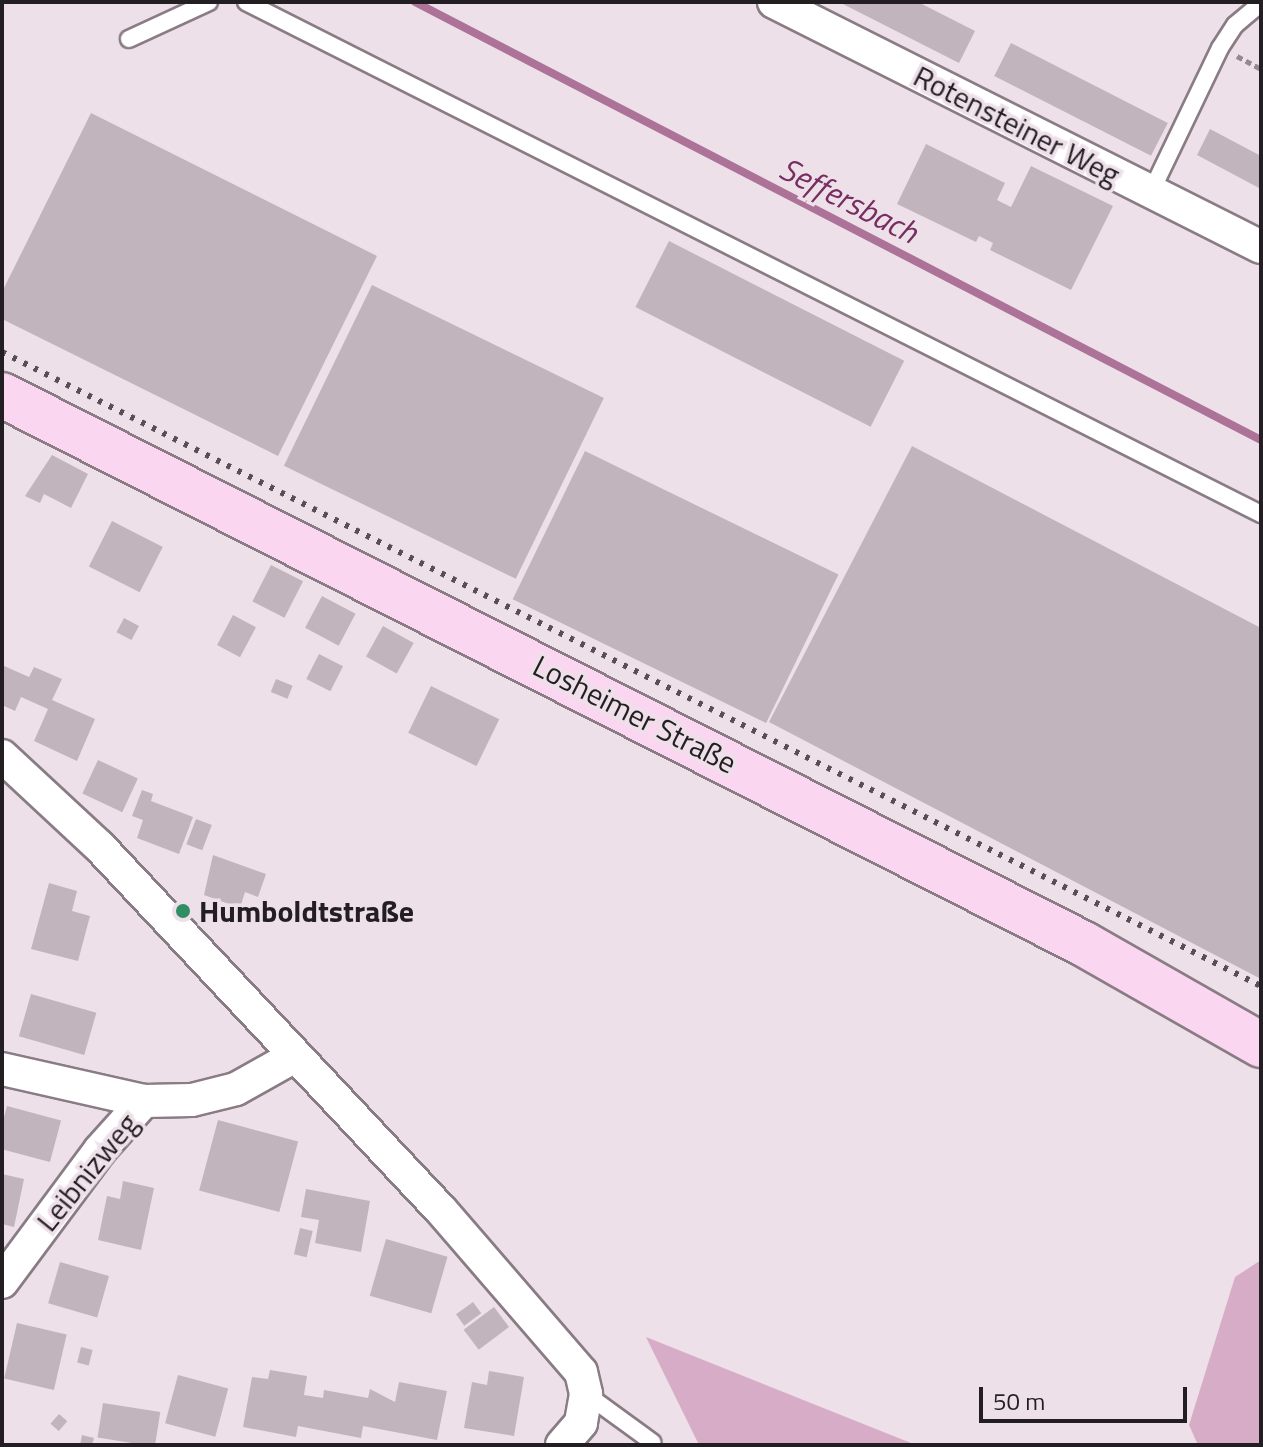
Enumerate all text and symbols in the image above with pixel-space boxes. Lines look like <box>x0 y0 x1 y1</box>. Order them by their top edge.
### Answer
street label: Rotensteiner Weg <box>908 57 1126 193</box>
water label: Seffersbach <box>774 149 924 251</box>
street label: Losheimer Straße <box>527 647 743 781</box>
place label: Humboldtstraße <box>199 893 414 929</box>
marker: Humboldtstraße <box>174 902 192 920</box>
street label: Leibnizweg <box>29 1106 145 1238</box>
scale bar <box>983 1371 1191 1421</box>
text: 50 m <box>993 1383 1045 1419</box>

